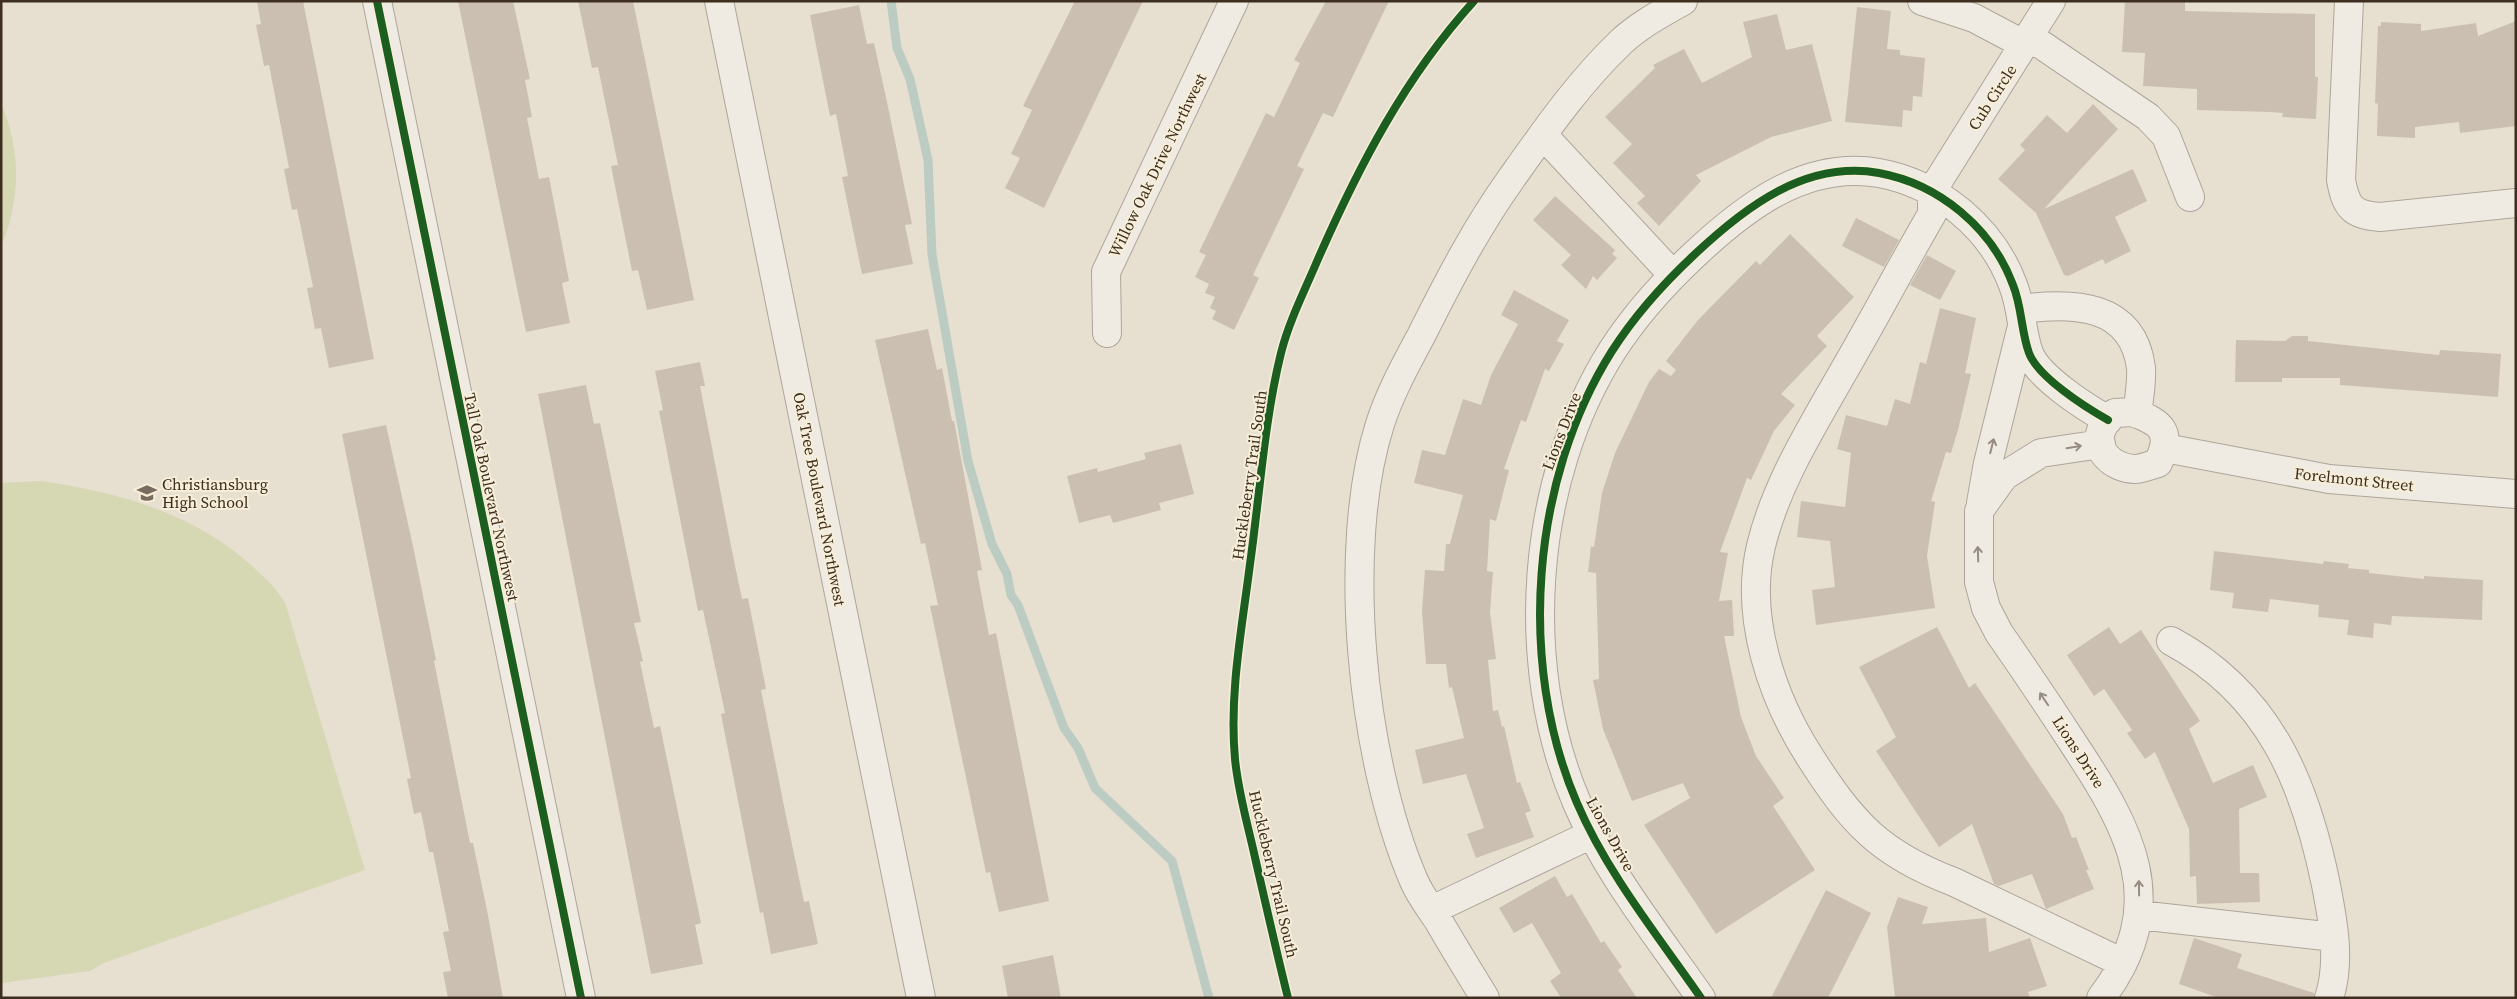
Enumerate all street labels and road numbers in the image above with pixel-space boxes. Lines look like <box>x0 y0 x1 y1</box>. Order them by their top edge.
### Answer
street label: Cub Circle <box>1963 60 2021 134</box>
street label: Willow Oak Drive Northwest <box>1103 69 1212 261</box>
street label: Huckleberry Trail South <box>1226 388 1272 561</box>
street label: Lions Drive <box>1536 389 1586 473</box>
street label: Oak Tree Boulevard Northwest <box>788 390 852 609</box>
street label: Tall Oak Boulevard Northwest <box>459 391 525 604</box>
street label: Forelmont Street <box>2293 462 2416 496</box>
street label: Lions Drive <box>2047 712 2111 792</box>
street label: Huckleberry Trail South <box>1244 788 1304 960</box>
street label: Lions Drive <box>1581 793 1641 875</box>

